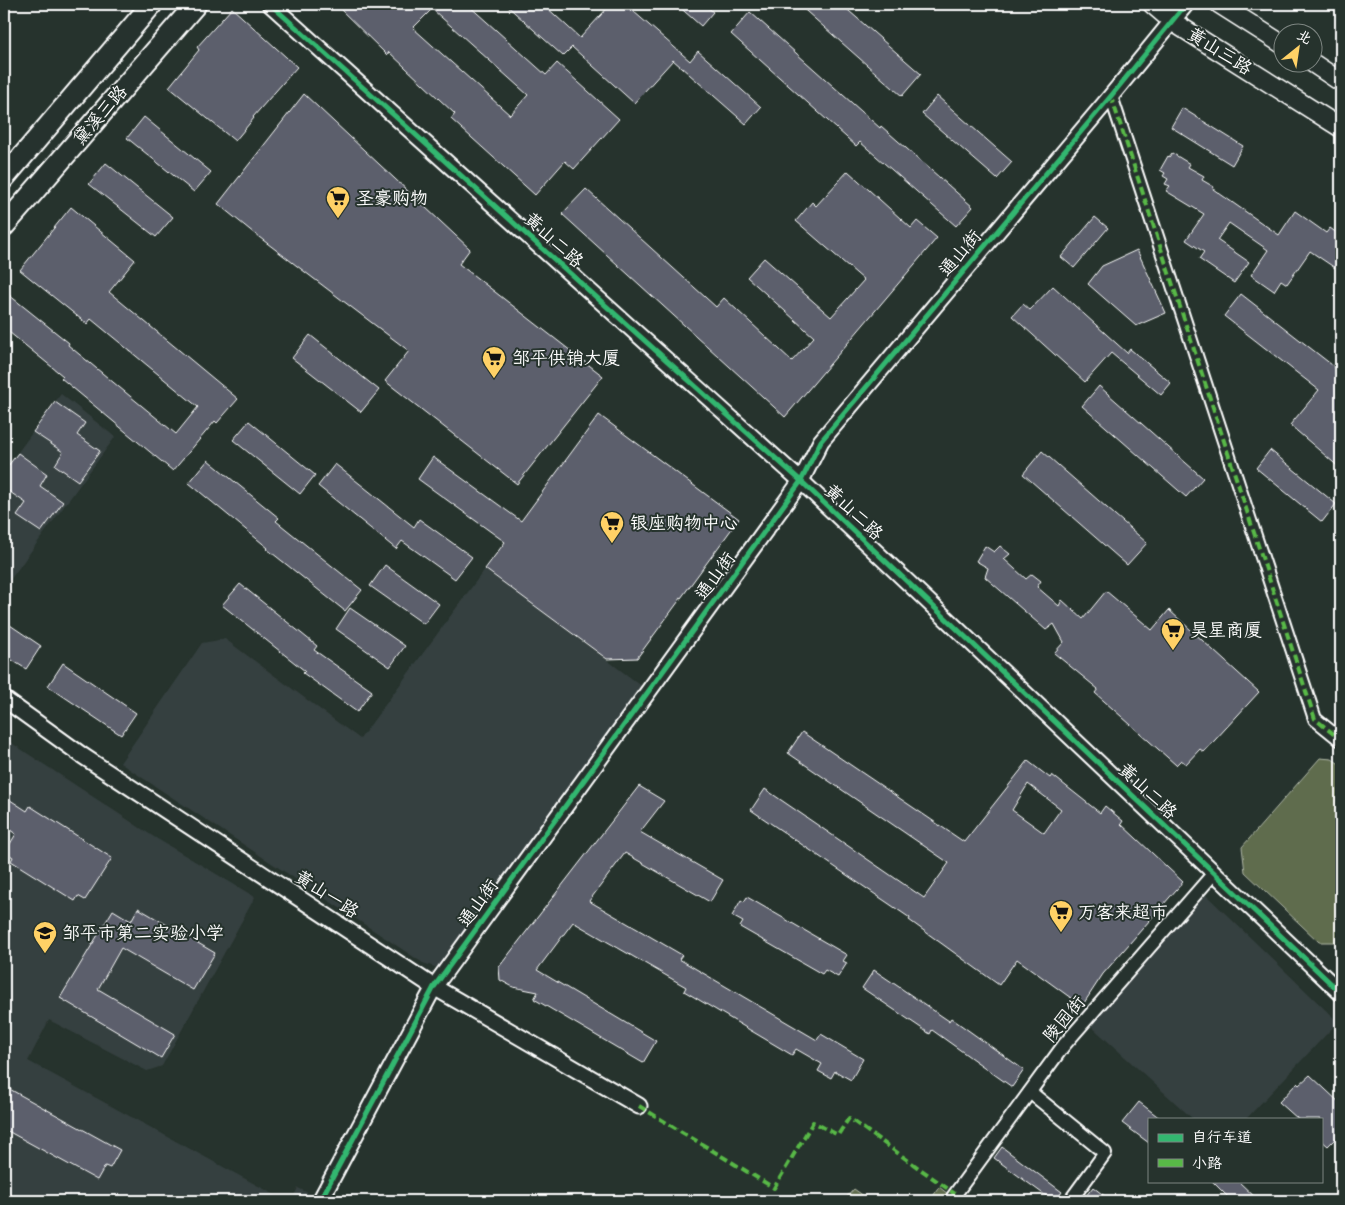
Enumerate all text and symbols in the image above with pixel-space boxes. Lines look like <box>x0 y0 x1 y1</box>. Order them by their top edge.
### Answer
north arrow <box>1272 22 1322 72</box>
street label: 黄山三路 <box>1182 23 1256 83</box>
text: 北 <box>1292 25 1315 51</box>
street label: 黛溪三路 <box>68 81 135 152</box>
supermarket icon: 圣豪购物 <box>325 185 351 219</box>
place label: 圣豪购物 <box>356 187 428 213</box>
street label: 黄山二路 <box>517 208 588 275</box>
street label: 通山街 <box>934 225 989 283</box>
supermarket icon: 邹平供销大厦 <box>481 345 507 379</box>
place label: 邹平供销大厦 <box>512 347 620 373</box>
street label: 黄山二路 <box>817 479 888 548</box>
supermarket icon: 银座购物中心 <box>599 510 625 544</box>
place label: 银座购物中心 <box>630 512 738 538</box>
street label: 通山街 <box>690 548 743 607</box>
supermarket icon: 昊星商厦 <box>1160 617 1186 651</box>
place label: 昊星商厦 <box>1190 619 1262 645</box>
street label: 黄山二路 <box>1111 758 1182 827</box>
street label: 黄山一路 <box>289 865 363 926</box>
street label: 通山街 <box>453 875 506 934</box>
supermarket icon: 万客来超市 <box>1048 899 1074 933</box>
place label: 万客来超市 <box>1078 901 1168 927</box>
school or university icon: 邹平市第二实验小学 <box>32 920 58 954</box>
place label: 邹平市第二实验小学 <box>62 922 224 948</box>
street label: 陵园街 <box>1038 991 1093 1049</box>
legend <box>1148 1118 1322 1182</box>
text: 自行车道 <box>1192 1127 1252 1149</box>
text: 小路 <box>1192 1153 1222 1175</box>

